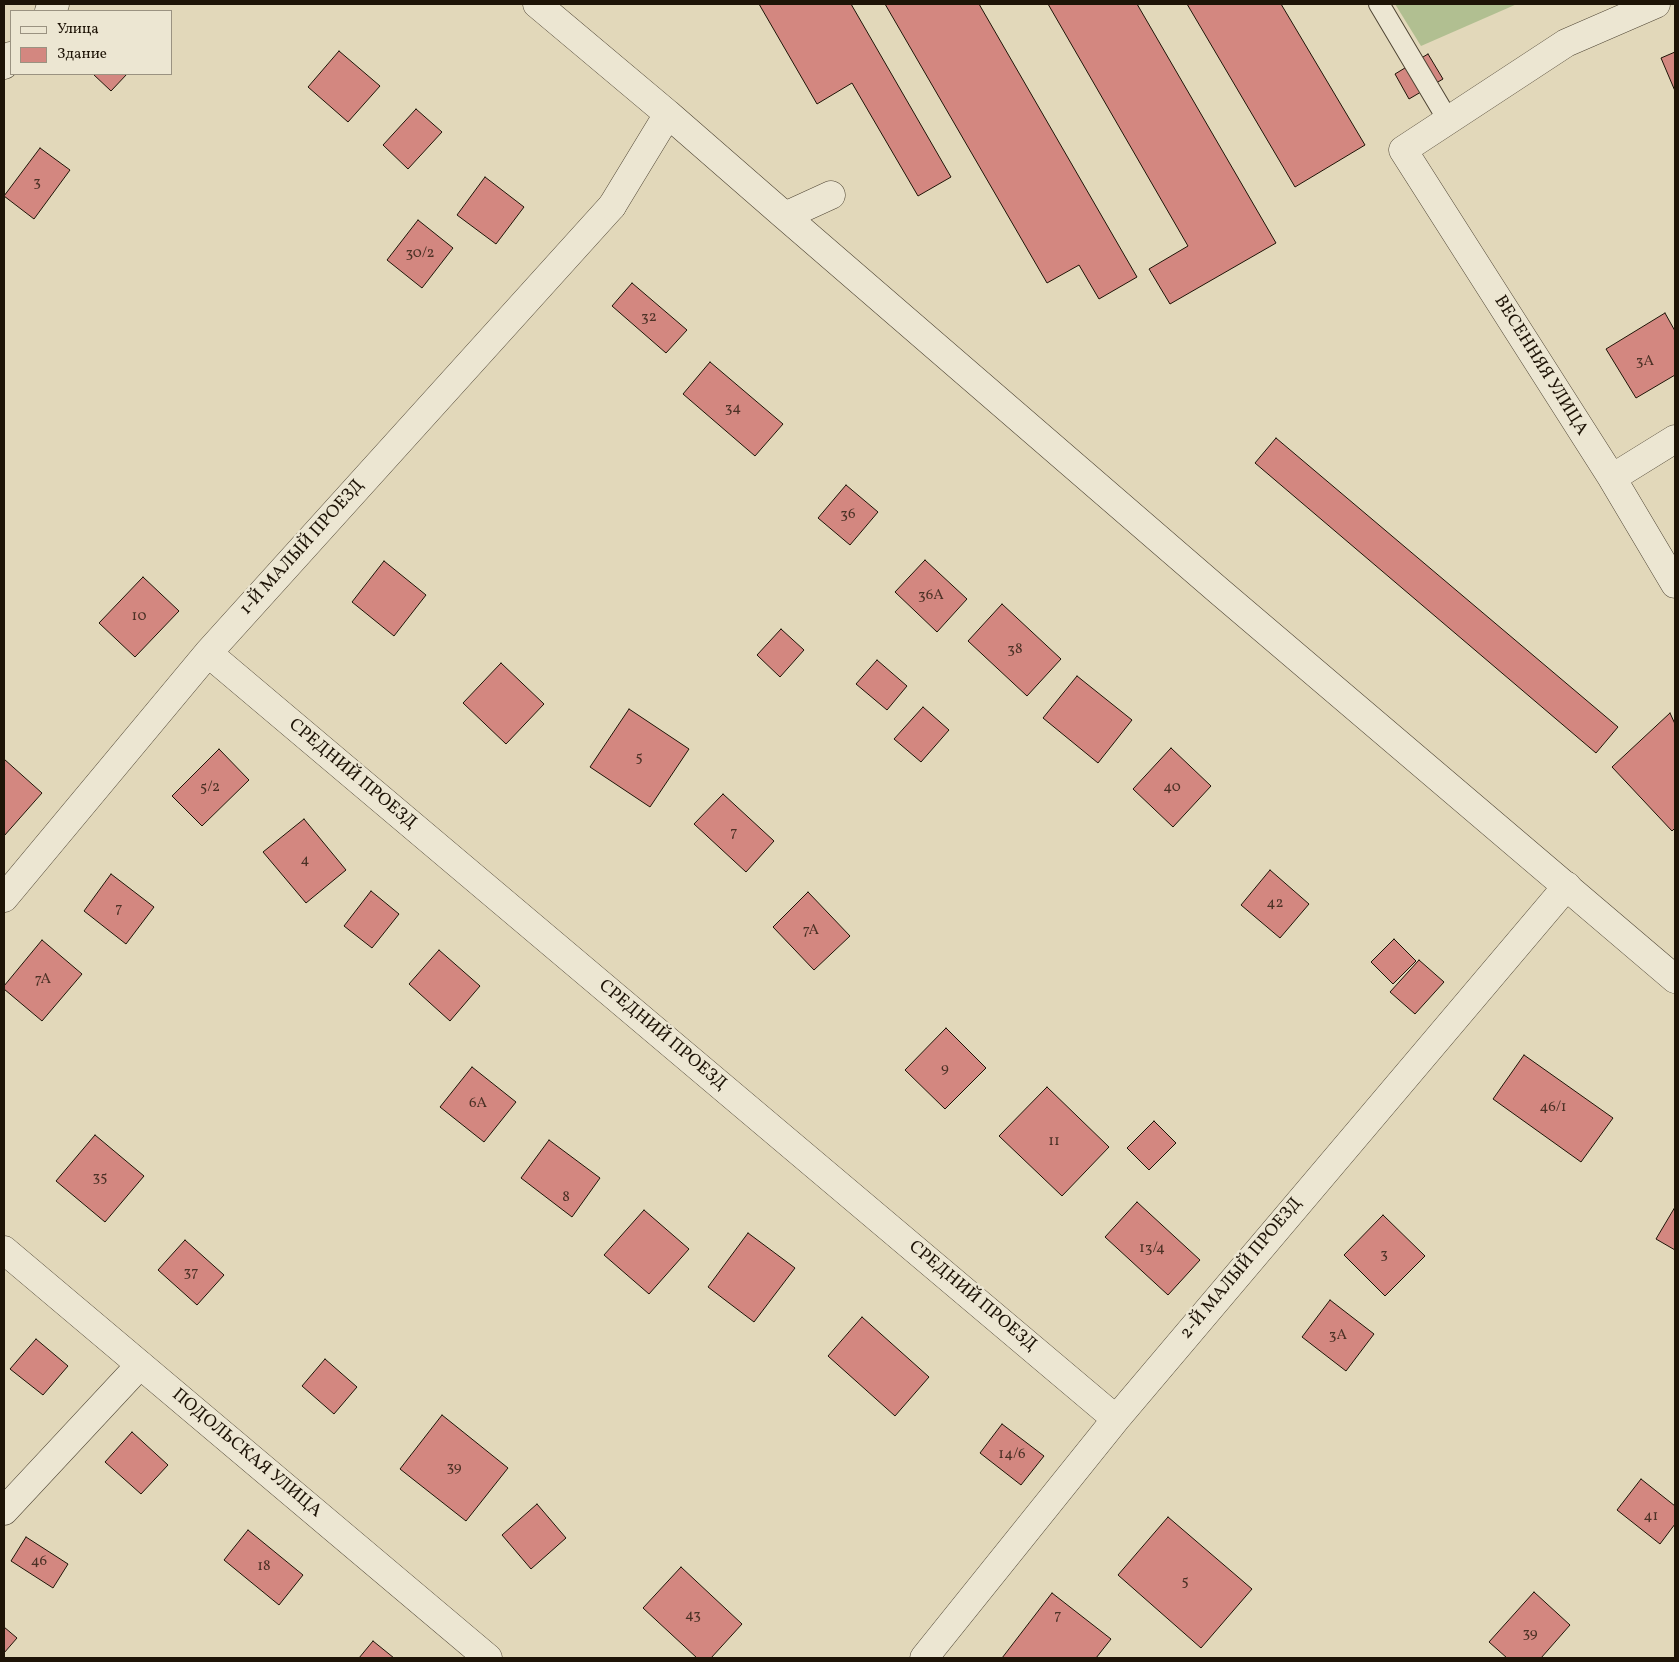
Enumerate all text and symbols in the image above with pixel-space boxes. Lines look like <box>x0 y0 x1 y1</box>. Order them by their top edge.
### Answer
legend <box>10 10 172 75</box>
text: Улица <box>57 19 99 40</box>
text: Здание <box>57 44 107 65</box>
house number: 3 <box>33 174 41 192</box>
house number: 30/2 <box>405 245 435 263</box>
street label: ВЕСЕННЯЯ УЛИЦА <box>1488 292 1592 440</box>
house number: 32 <box>641 309 657 327</box>
house number: 3А <box>1636 353 1654 371</box>
house number: 34 <box>725 400 741 418</box>
street label: 1-Й МАЛЫЙ ПРОЕЗД <box>236 476 370 620</box>
house number: 36 <box>840 506 856 524</box>
house number: 36А <box>918 587 944 605</box>
house number: 10 <box>132 608 146 626</box>
house number: 38 <box>1007 641 1023 659</box>
street label: СРЕДНИЙ ПРОЕЗД <box>283 715 421 835</box>
house number: 5 <box>635 749 643 767</box>
house number: 5/2 <box>200 779 220 797</box>
house number: 40 <box>1163 779 1181 797</box>
house number: 7 <box>730 824 738 842</box>
house number: 4 <box>301 852 309 870</box>
house number: 42 <box>1266 895 1284 913</box>
house number: 7 <box>115 900 123 918</box>
house number: 7А <box>803 922 819 940</box>
house number: 7А <box>35 971 51 989</box>
street label: СРЕДНИЙ ПРОЕЗД <box>593 976 731 1096</box>
house number: 9 <box>941 1060 949 1078</box>
house number: 6А <box>469 1095 487 1113</box>
house number: 46/1 <box>1539 1099 1567 1117</box>
house number: 11 <box>1048 1133 1060 1151</box>
house number: 35 <box>93 1169 107 1187</box>
house number: 8 <box>562 1189 570 1207</box>
street label: 2-Й МАЛЫЙ ПРОЕЗД <box>1176 1194 1308 1344</box>
street label: СРЕДНИЙ ПРОЕЗД <box>903 1237 1041 1357</box>
house number: 13/4 <box>1139 1240 1165 1258</box>
house number: 3 <box>1380 1246 1388 1264</box>
house number: 37 <box>184 1264 198 1282</box>
house number: 3А <box>1329 1327 1347 1345</box>
street label: ПОДОЛЬСКАЯ УЛИЦА <box>167 1385 325 1523</box>
house number: 14/6 <box>998 1446 1026 1464</box>
house number: 39 <box>446 1459 462 1477</box>
house number: 41 <box>1644 1508 1658 1526</box>
house number: 46 <box>31 1553 47 1571</box>
house number: 18 <box>257 1558 271 1576</box>
house number: 5 <box>1181 1573 1189 1591</box>
house number: 43 <box>685 1607 701 1625</box>
house number: 7 <box>1054 1607 1062 1625</box>
house number: 39 <box>1522 1625 1538 1643</box>

